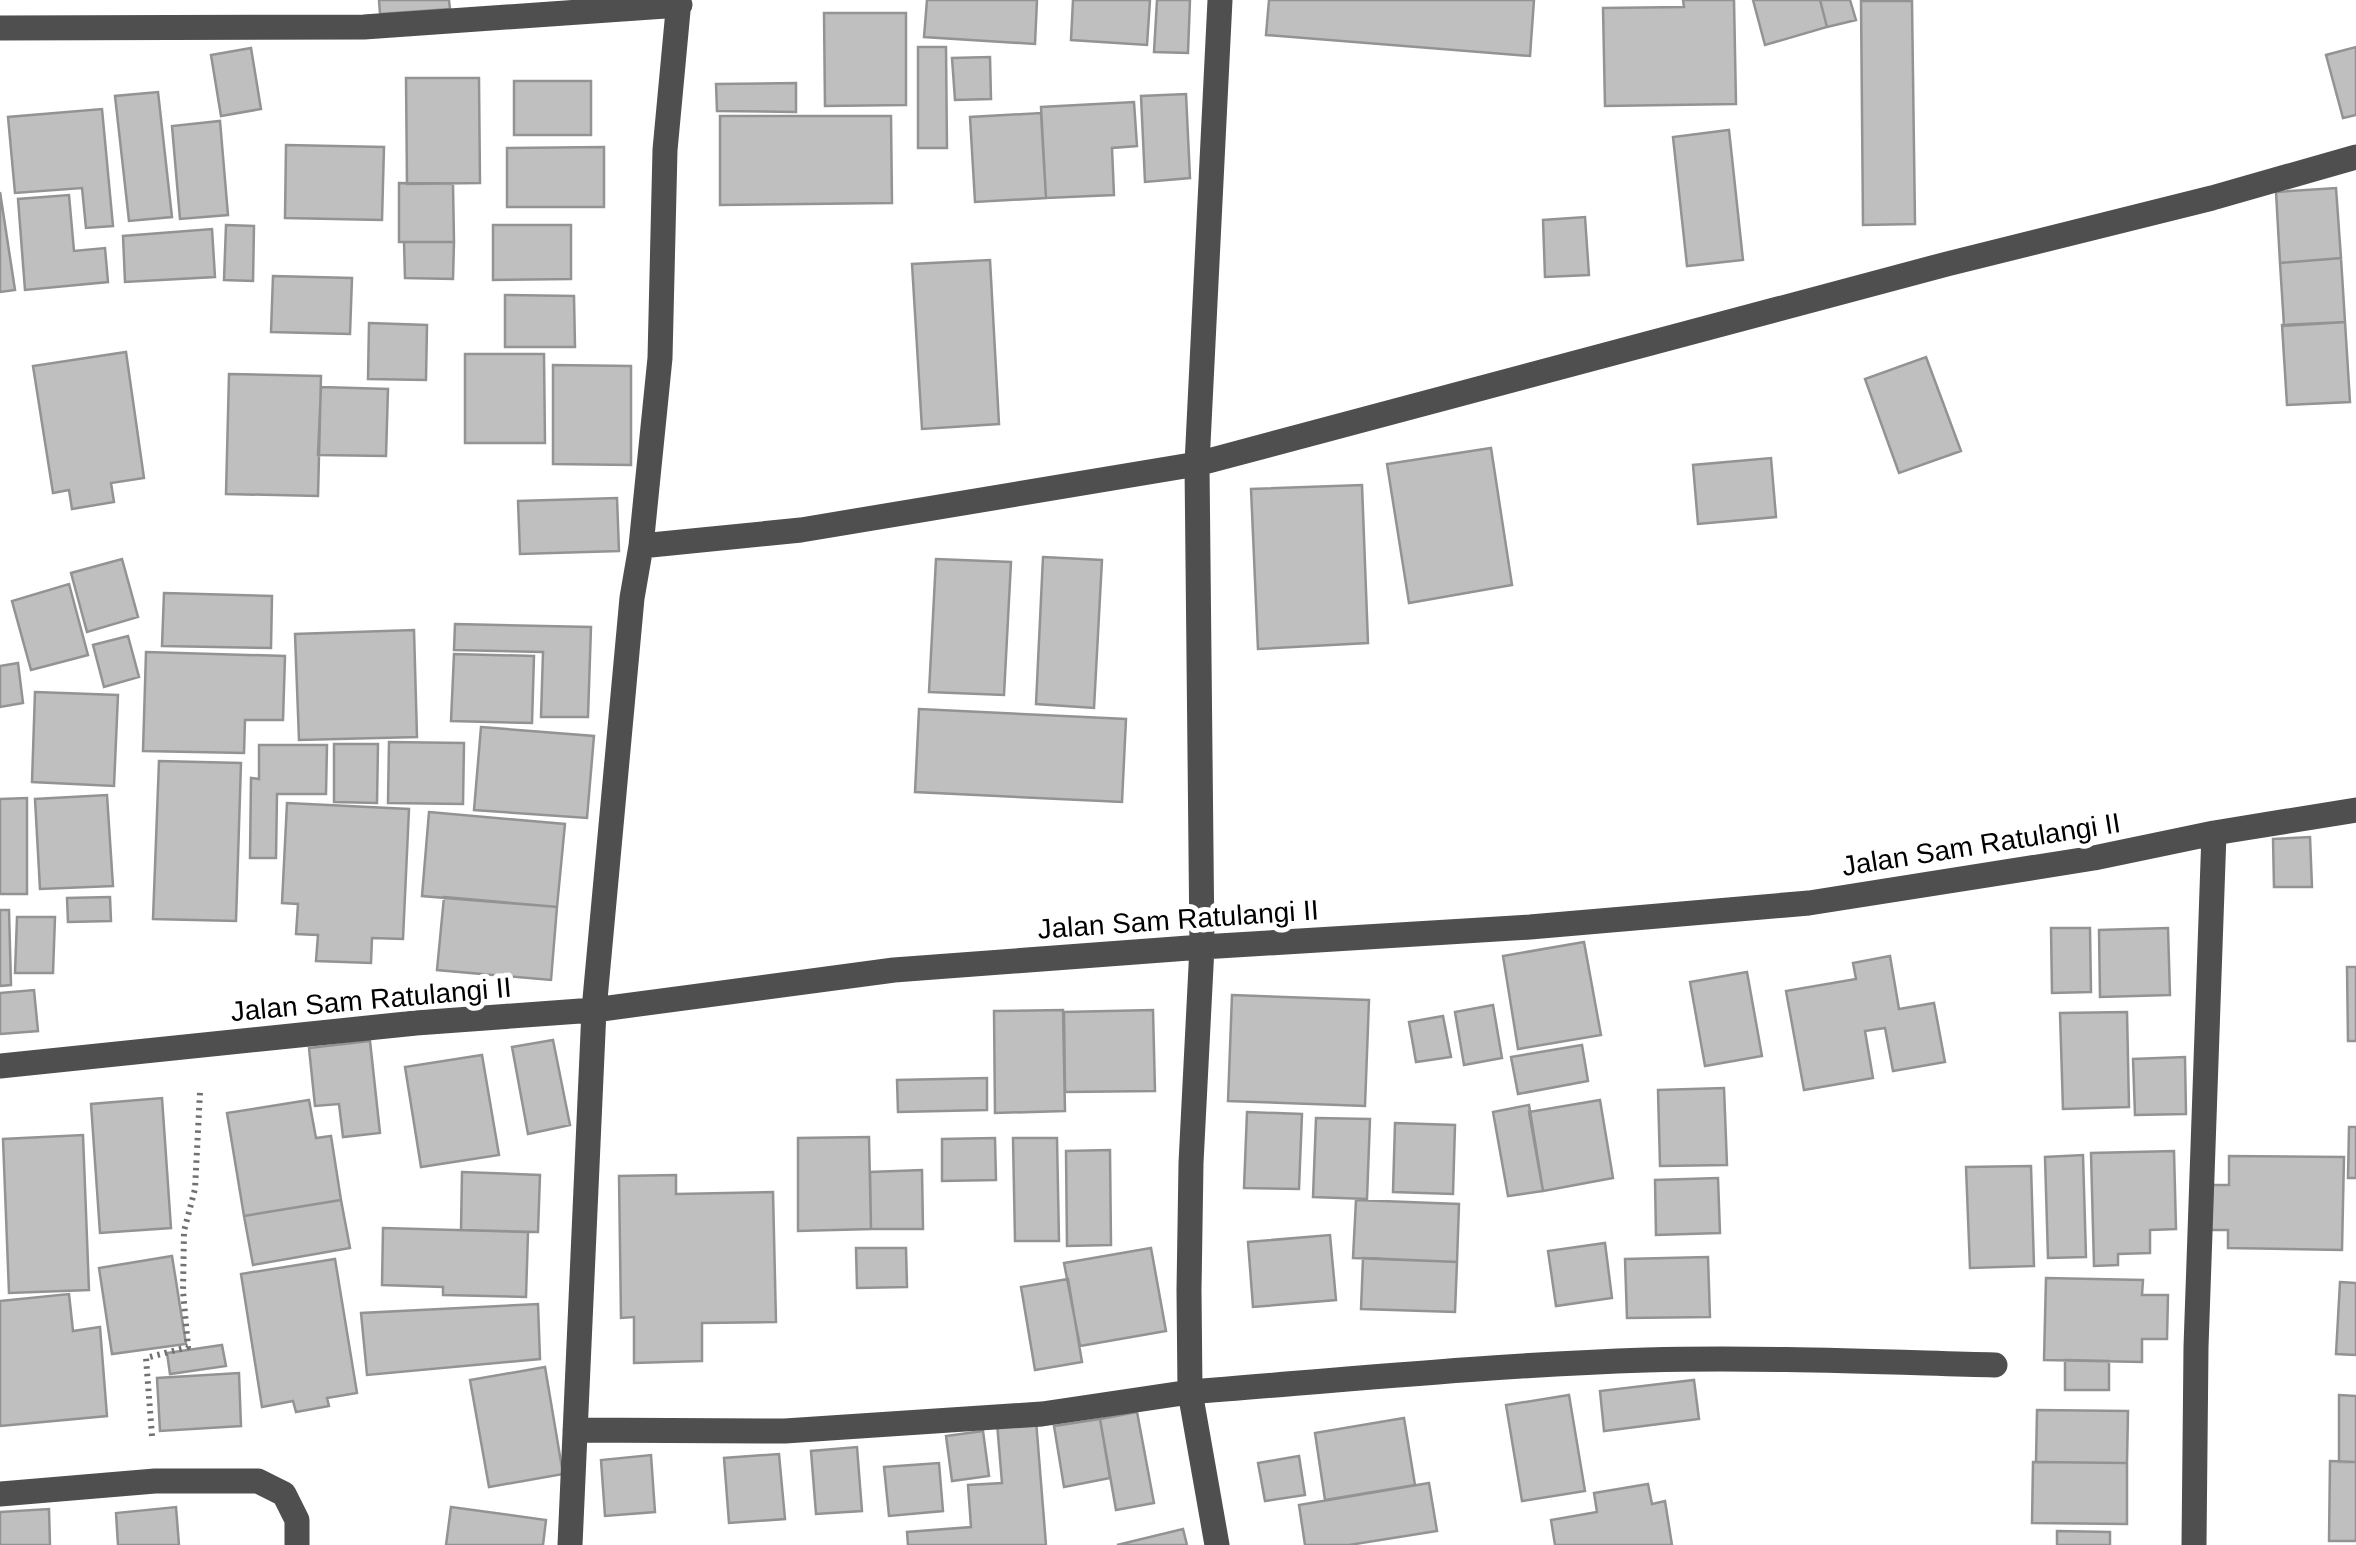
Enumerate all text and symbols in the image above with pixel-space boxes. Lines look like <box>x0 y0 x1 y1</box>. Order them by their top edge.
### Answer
street label: Jalan Sam Ratulangi II <box>1840 807 2123 882</box>
street label: Jalan Sam Ratulangi II <box>1036 894 1320 945</box>
street label: Jalan Sam Ratulangi II <box>229 972 513 1027</box>

